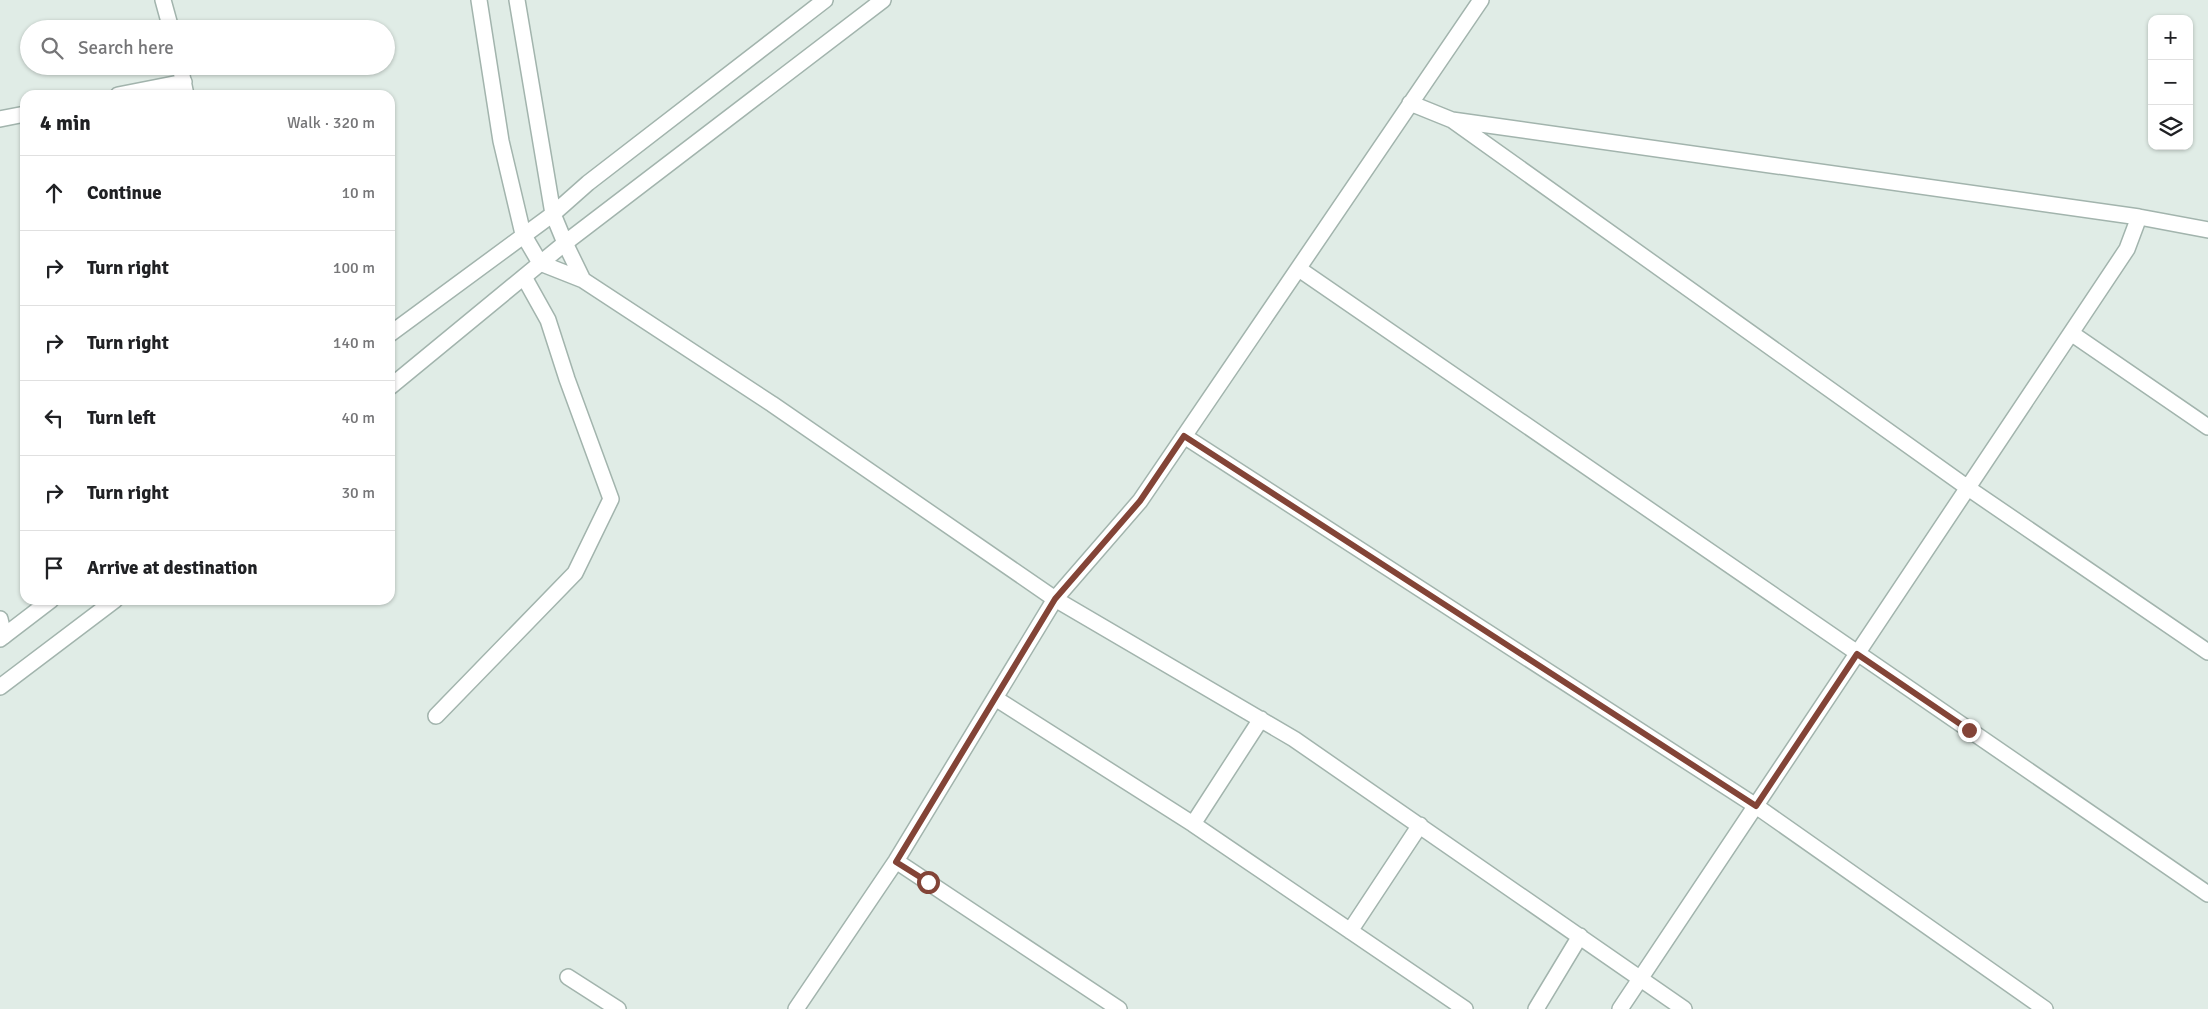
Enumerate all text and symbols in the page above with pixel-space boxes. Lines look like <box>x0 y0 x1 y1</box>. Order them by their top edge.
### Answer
map controls <box>2148 15 2193 150</box>
button: + <box>2148 15 2193 60</box>
search box <box>20 20 395 75</box>
icon: search <box>38 34 66 62</box>
text: Search here <box>78 36 174 60</box>
button: − <box>2148 60 2193 105</box>
button: layers <box>2148 105 2193 150</box>
text: 4 min <box>40 110 91 136</box>
text: Walk · 320 m <box>287 113 375 133</box>
icon: ahead <box>40 179 68 207</box>
text: Continue <box>87 181 162 205</box>
text: 10 m <box>341 183 375 203</box>
icon: right <box>40 254 68 282</box>
text: Turn right <box>87 256 169 280</box>
text: 100 m <box>333 258 375 278</box>
icon: right <box>40 329 68 357</box>
text: Turn right <box>87 331 169 355</box>
text: 140 m <box>333 333 375 353</box>
icon: left <box>40 404 68 432</box>
text: Turn left <box>87 406 156 430</box>
text: 40 m <box>341 408 375 428</box>
icon: right <box>40 479 68 507</box>
text: Turn right <box>87 481 169 505</box>
text: 30 m <box>341 483 375 503</box>
icon: arrive <box>40 554 68 582</box>
text: Arrive at destination <box>87 556 258 580</box>
route end <box>1958 719 1981 742</box>
route start <box>917 871 940 894</box>

